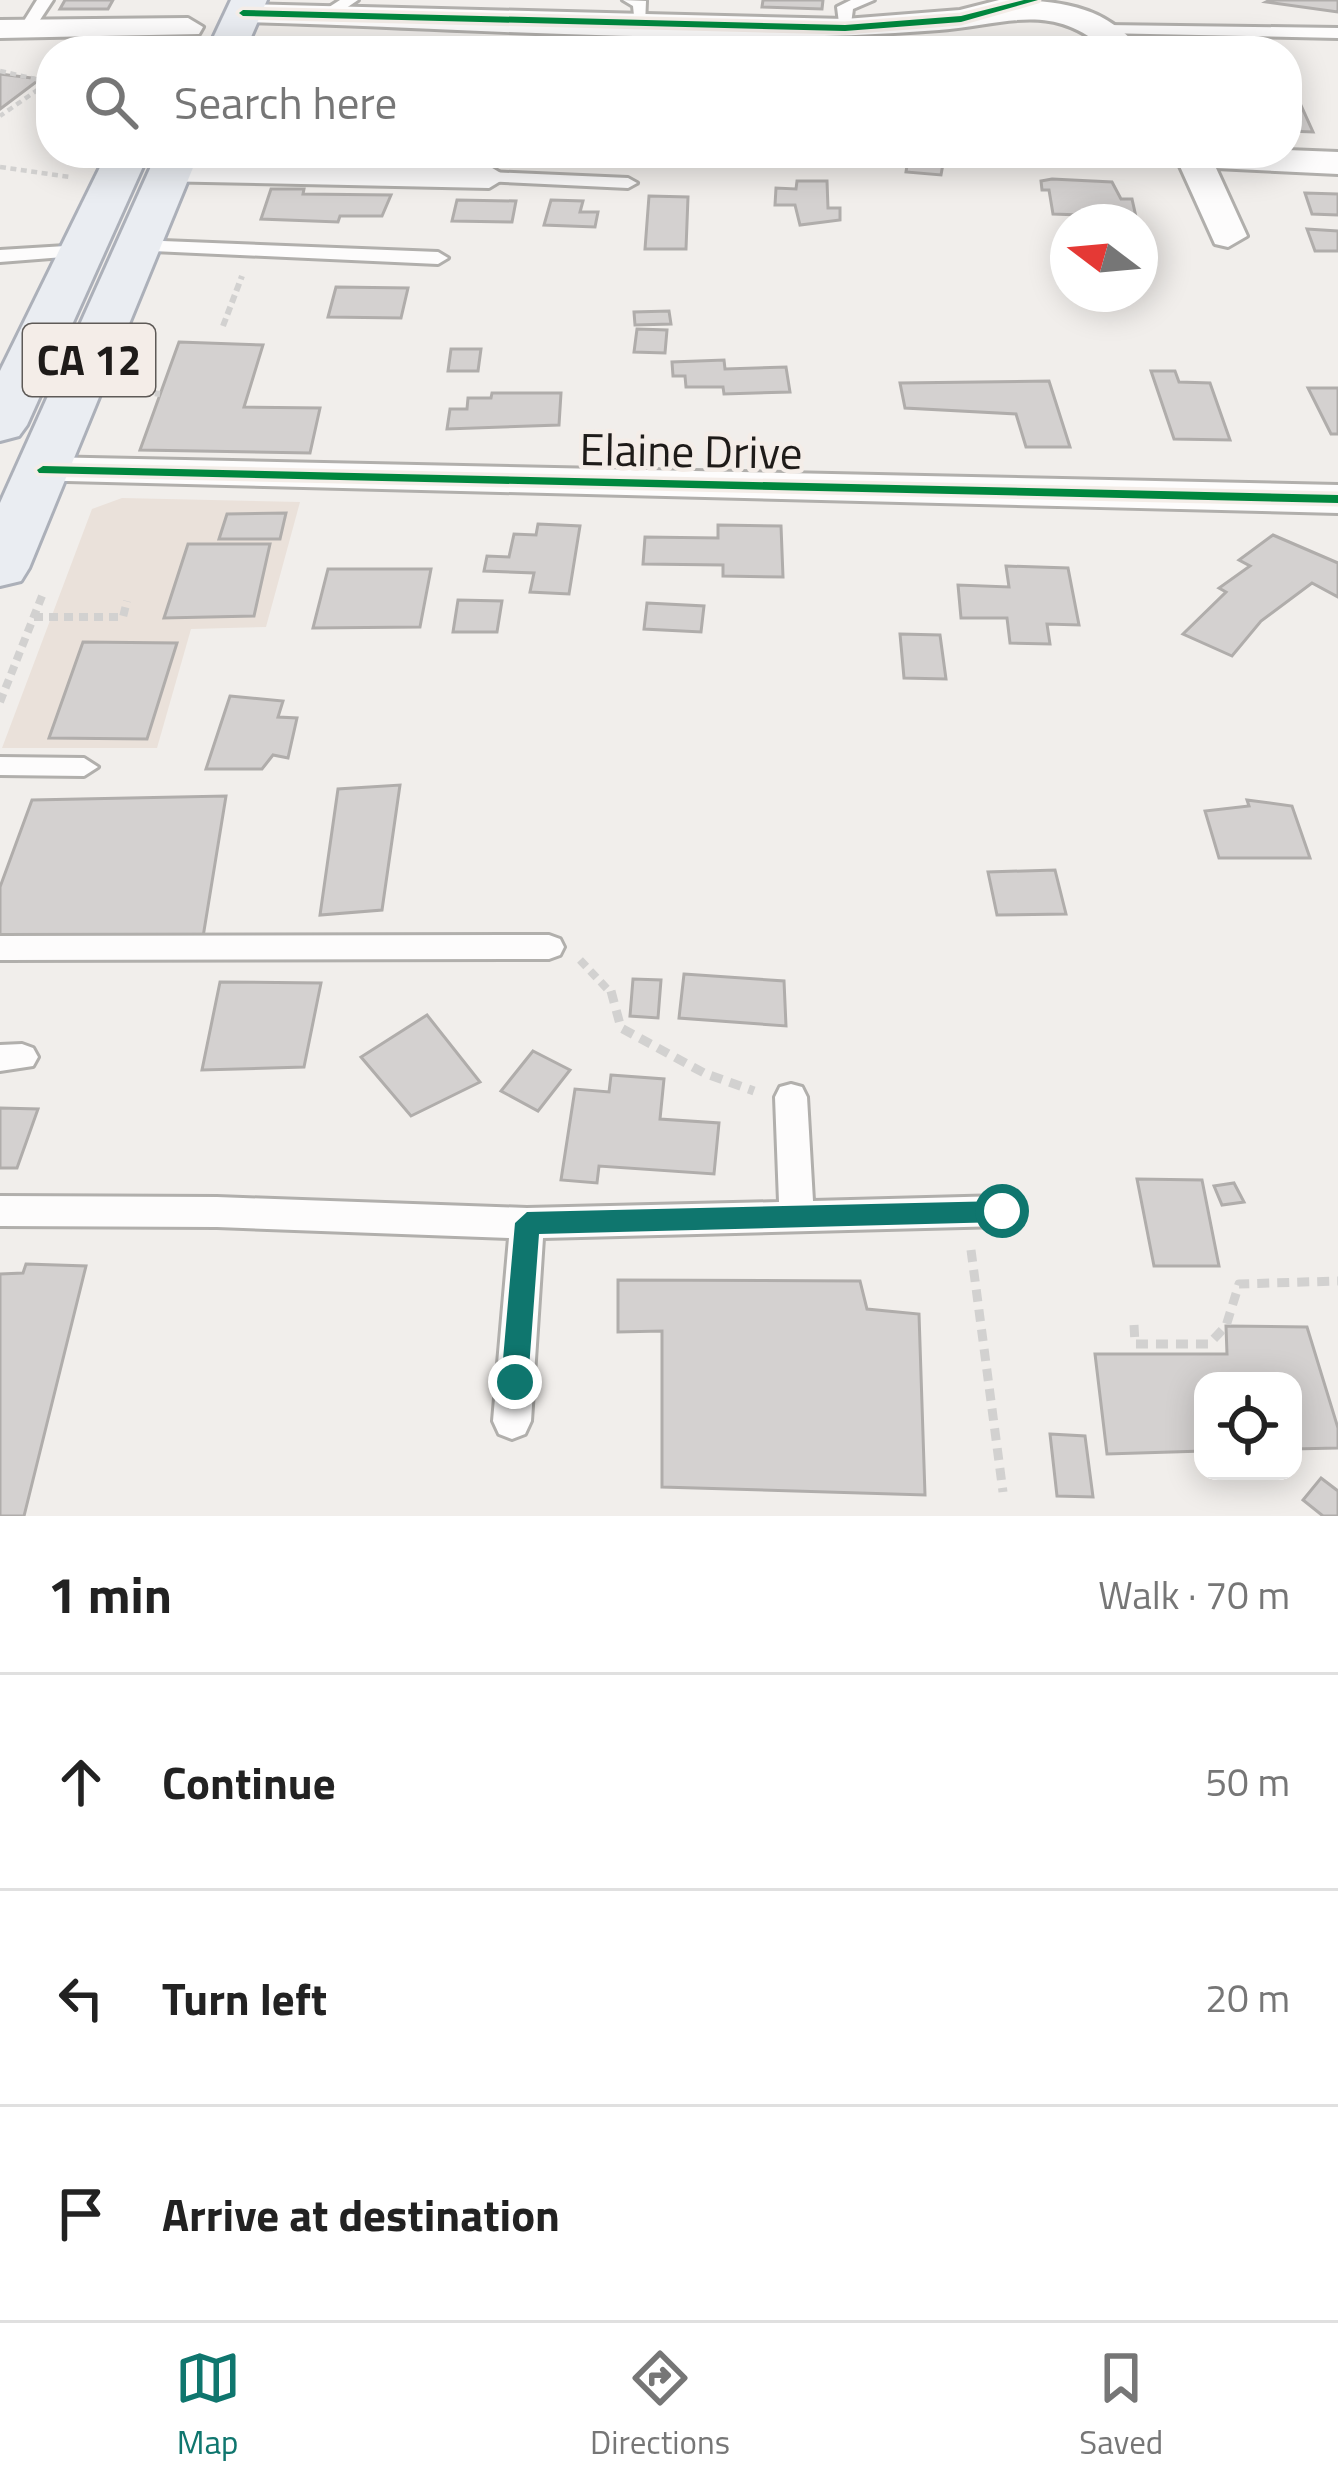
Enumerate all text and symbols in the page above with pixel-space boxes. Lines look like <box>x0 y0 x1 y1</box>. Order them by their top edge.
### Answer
search box <box>36 36 1302 168</box>
text: Search here <box>174 68 397 136</box>
icon: search <box>78 69 144 135</box>
north arrow <box>1050 204 1158 312</box>
road number: CA 12 <box>23 324 155 396</box>
street label: Elaine Drive <box>579 414 803 486</box>
route start <box>975 1184 1029 1238</box>
route end <box>488 1355 542 1409</box>
map controls <box>1194 1372 1302 1480</box>
button: locate <box>1194 1372 1302 1480</box>
text: 1 min <box>48 1555 172 1633</box>
text: Walk · 70 m <box>1098 1565 1290 1624</box>
text: Continue <box>162 1748 336 1816</box>
icon: ahead <box>48 1749 114 1815</box>
text: 50 m <box>1205 1752 1290 1811</box>
text: Turn left <box>162 1964 327 2032</box>
icon: left <box>48 1965 114 2031</box>
text: 20 m <box>1205 1968 1290 2027</box>
text: Arrive at destination <box>162 2180 560 2248</box>
icon: arrive <box>48 2181 114 2247</box>
tab: Map <box>175 2345 241 2467</box>
tab: Directions <box>590 2345 730 2467</box>
tab: Saved <box>1079 2345 1163 2467</box>

